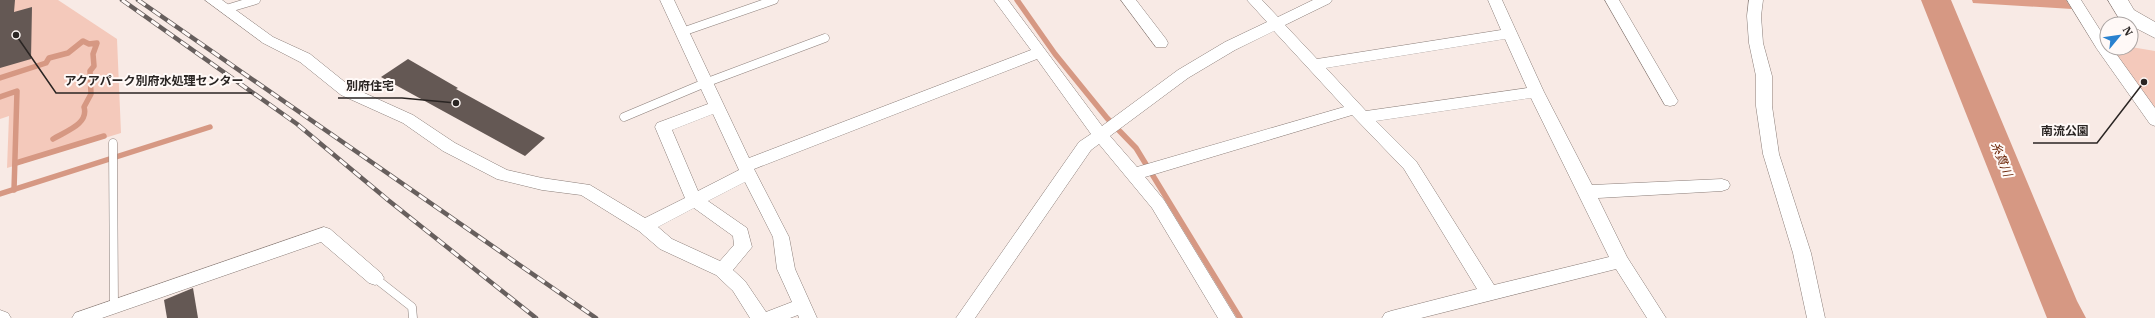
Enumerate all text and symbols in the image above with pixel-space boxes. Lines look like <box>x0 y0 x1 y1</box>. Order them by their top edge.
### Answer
north arrow <box>2099 16 2139 56</box>
text: N <box>2120 24 2136 39</box>
callout: アクアパーク別府水処理センター <box>56 69 252 93</box>
text: アクアパーク別府水処理センター <box>64 73 244 88</box>
callout: 別府住宅 <box>338 74 402 98</box>
text: 別府住宅 <box>346 78 394 93</box>
callout: 南流公園 <box>2033 119 2097 143</box>
text: 南流公園 <box>2041 123 2089 138</box>
water label: 糸貫川 <box>1988 139 2016 180</box>

